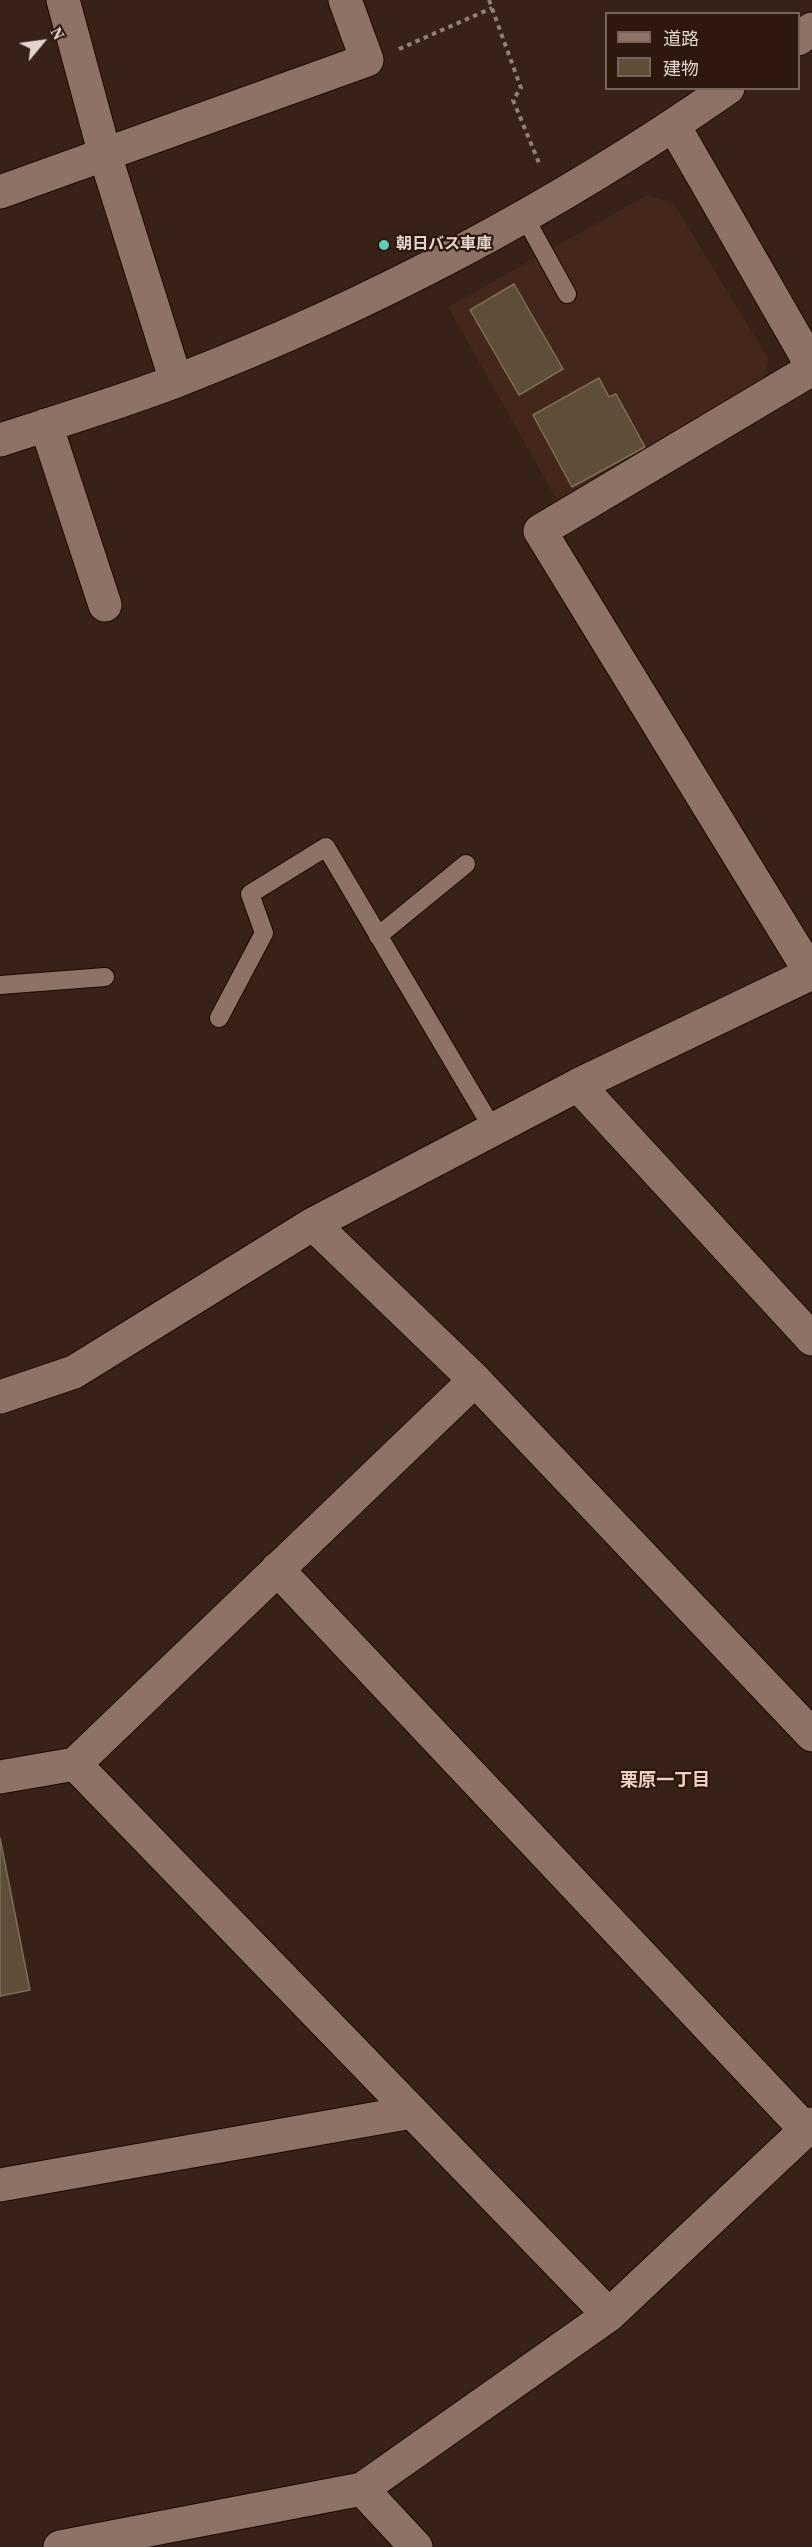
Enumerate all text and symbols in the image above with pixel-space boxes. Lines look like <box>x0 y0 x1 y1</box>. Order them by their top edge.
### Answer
north arrow <box>12 12 72 72</box>
legend <box>605 12 800 90</box>
text: N <box>45 23 70 44</box>
text: 道路 <box>663 26 699 51</box>
text: 建物 <box>663 56 699 81</box>
place label: 朝日バス車庫 <box>396 235 492 255</box>
marker: 朝日バス車庫 <box>377 238 391 252</box>
district label: 栗原一丁目 <box>620 1770 710 1792</box>

